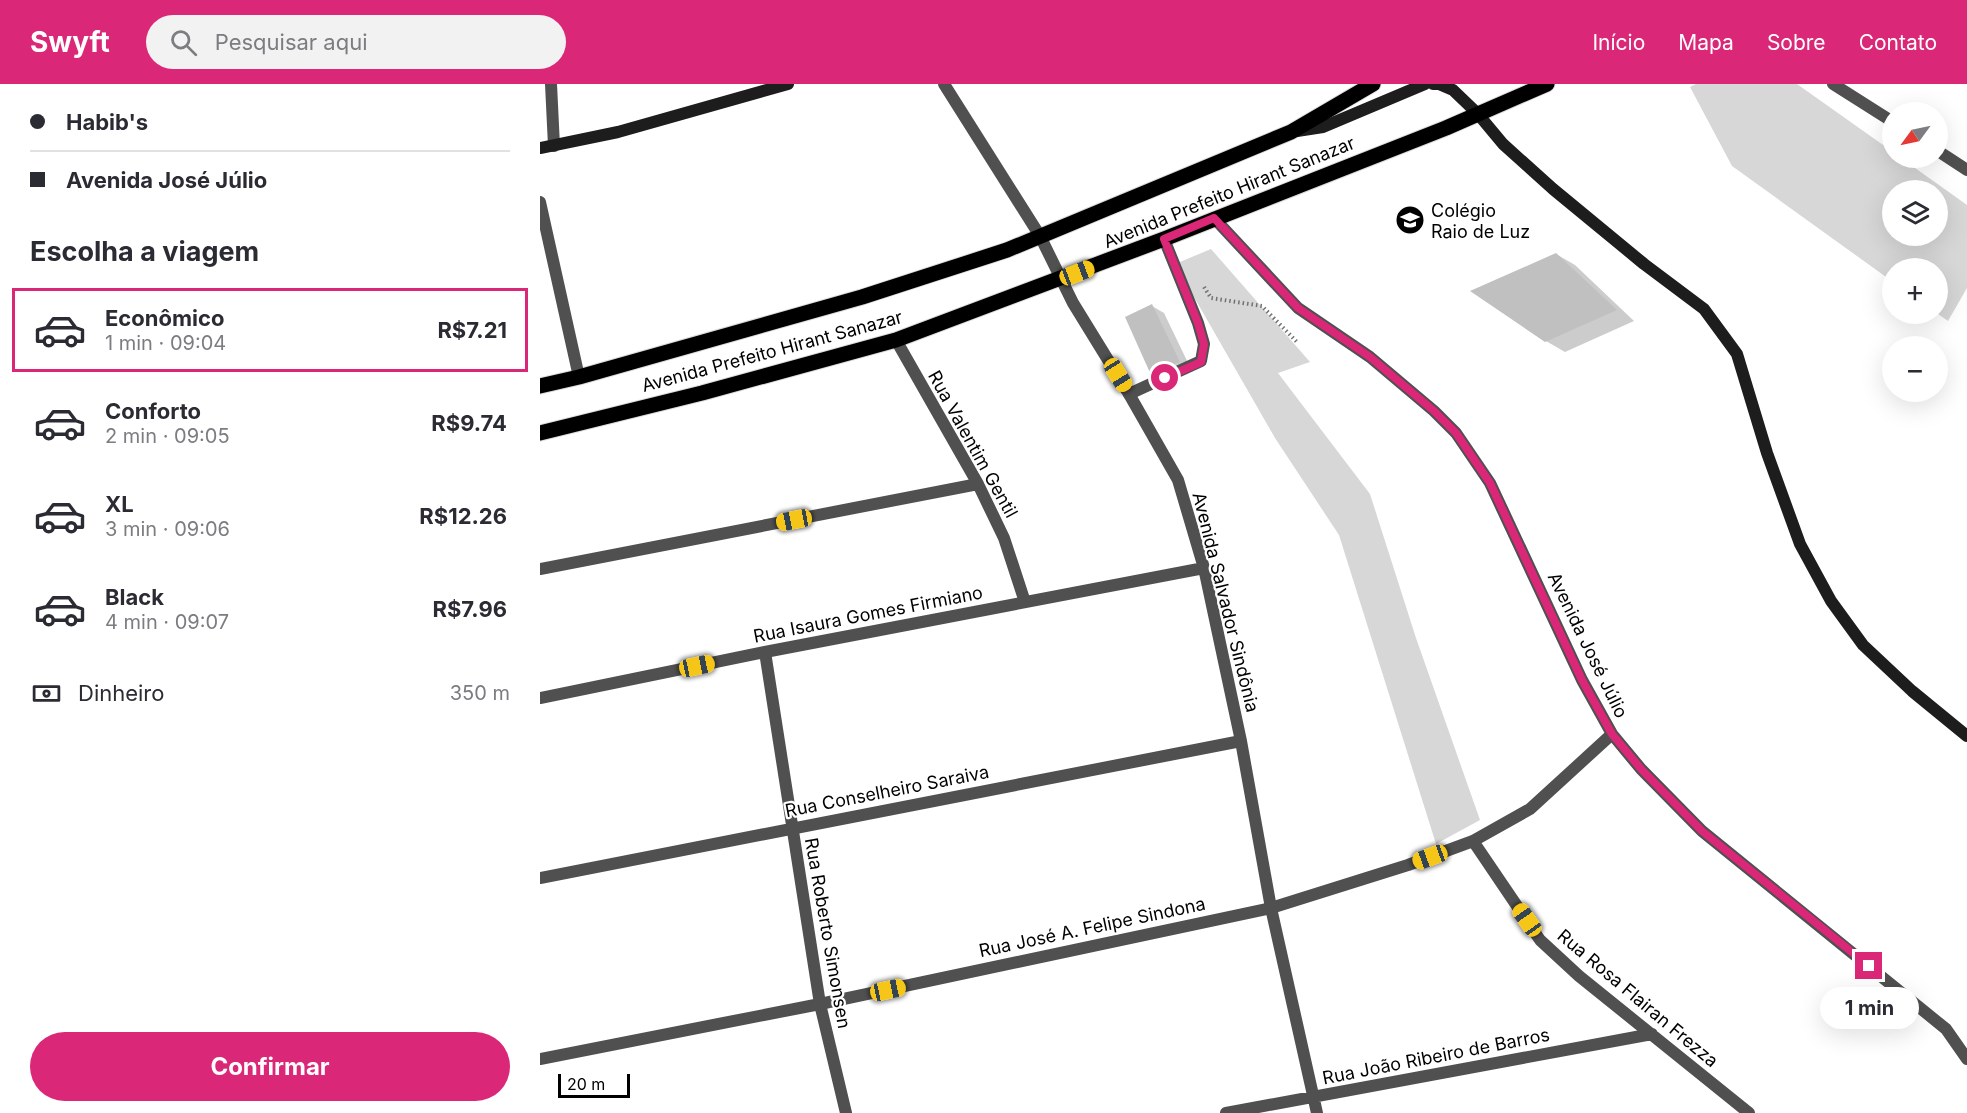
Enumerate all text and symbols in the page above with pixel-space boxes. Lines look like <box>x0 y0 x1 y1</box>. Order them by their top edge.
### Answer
search box <box>146 15 566 69</box>
text: Swyft <box>30 25 110 59</box>
icon: search <box>167 26 200 59</box>
text: Pesquisar aqui <box>215 29 367 55</box>
text: Início <box>1592 30 1645 55</box>
text: Mapa <box>1678 30 1734 55</box>
text: Sobre <box>1767 30 1826 55</box>
text: Contato <box>1859 30 1937 55</box>
north arrow <box>1882 102 1948 168</box>
map controls <box>1882 102 1948 402</box>
text: Habib's <box>66 109 148 135</box>
street label: Avenida Prefeito Hirant Sanazar <box>1100 132 1358 252</box>
text: Avenida José Júlio <box>66 167 267 193</box>
button: layers <box>1882 180 1948 246</box>
place label: Colégio Raio de Luz <box>1431 200 1530 242</box>
school or university icon: Colégio Raio de Luz <box>1394 204 1426 236</box>
text: Escolha a viagem <box>30 235 259 268</box>
car <box>1057 258 1097 288</box>
button: + <box>1882 258 1948 324</box>
icon: car <box>33 303 87 357</box>
text: Econômico <box>105 305 224 331</box>
street label: Avenida Prefeito Hirant Sanazar <box>639 306 905 396</box>
text: R$7.21 <box>437 317 507 343</box>
text: 1 min · 09:04 <box>105 331 226 355</box>
button: − <box>1882 336 1948 402</box>
car <box>1101 355 1135 395</box>
route start <box>1151 364 1178 391</box>
street label: Rua Valentim Gentil <box>924 367 1022 521</box>
icon: car <box>33 396 87 450</box>
text: Conforto <box>105 398 201 424</box>
text: R$9.74 <box>431 410 507 436</box>
text: 2 min · 09:05 <box>105 424 230 448</box>
icon: car <box>33 489 87 543</box>
street label: Avenida Salvador Sindônia <box>1188 490 1264 714</box>
text: XL <box>105 491 134 517</box>
text: R$12.26 <box>419 503 507 529</box>
car <box>775 508 813 532</box>
text: 3 min · 09:06 <box>105 517 230 541</box>
street label: Avenida José Júlio <box>1544 569 1632 721</box>
street label: Rua Isaura Gomes Firmiano <box>752 581 984 647</box>
icon: car <box>33 582 87 636</box>
text: Black <box>105 584 164 610</box>
text: R$7.96 <box>432 596 507 622</box>
text: 4 min · 09:07 <box>105 610 229 634</box>
car <box>678 653 716 679</box>
icon: cash <box>30 677 63 710</box>
text: Dinheiro <box>78 680 164 706</box>
text: 350 m <box>450 681 510 705</box>
street label: Rua Conselheiro Saraiva <box>783 761 991 821</box>
street label: Rua Roberto Simonsen <box>801 836 855 1030</box>
car <box>1410 842 1450 872</box>
street label: Rua José A. Felipe Sindona <box>977 893 1207 961</box>
car <box>1509 900 1545 940</box>
street label: Rua Rosa Flairan Frezza <box>1553 925 1723 1071</box>
route end <box>1855 952 1882 979</box>
car <box>869 977 907 1003</box>
callout: 1 min <box>1820 987 1918 1029</box>
text: 1 min <box>1845 996 1894 1020</box>
street label: Rua João Ribeiro de Barros <box>1321 1024 1551 1088</box>
button: Confirmar <box>30 1032 510 1101</box>
scale bar <box>558 1071 630 1098</box>
text: 20 m <box>567 1074 605 1094</box>

